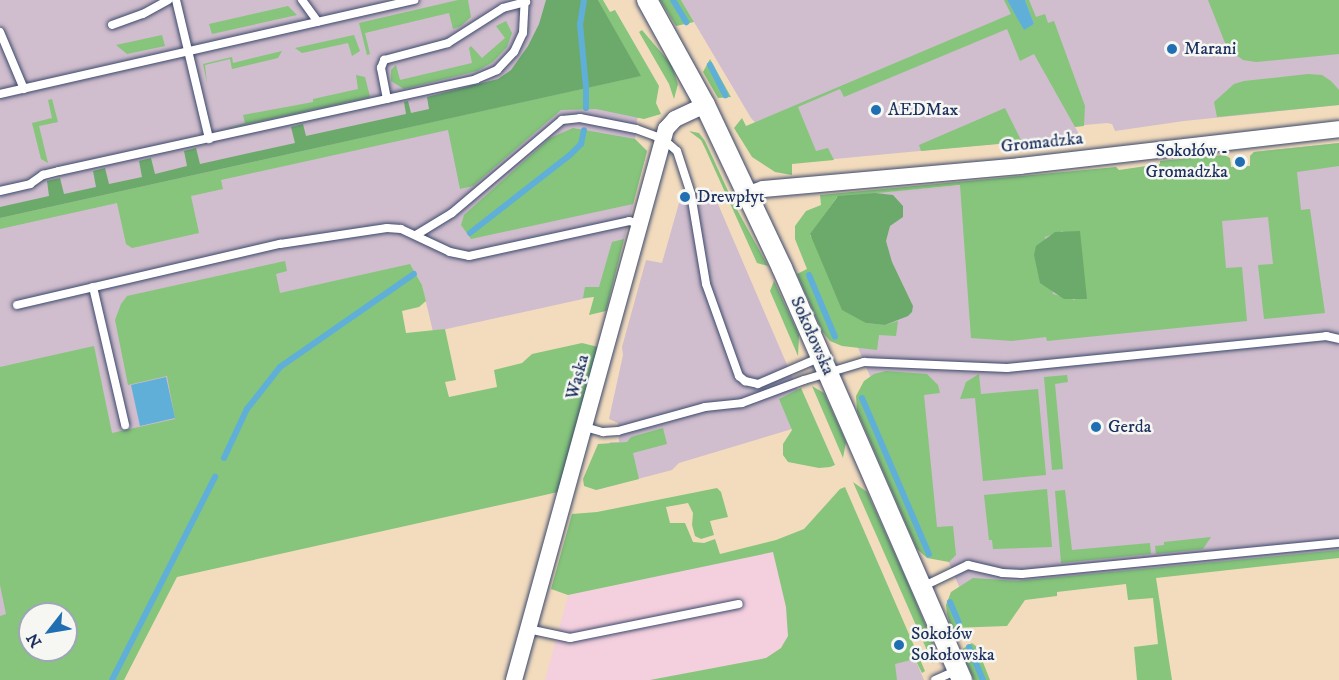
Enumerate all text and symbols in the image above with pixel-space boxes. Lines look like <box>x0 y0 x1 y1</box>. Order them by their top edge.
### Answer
place label: Marani <box>1184 38 1236 60</box>
marker: Marani <box>1165 42 1179 56</box>
place label: AEDMax <box>888 99 958 121</box>
marker: AEDMax <box>869 103 883 117</box>
street label: Gromadzka <box>1000 128 1084 158</box>
place label: Sokołów - Gromadzka <box>1145 141 1228 184</box>
marker: Sokołów - Gromadzka <box>1233 155 1247 169</box>
place label: Drewpłyt <box>697 186 764 208</box>
marker: Drewpłyt <box>678 190 692 204</box>
street label: Sokołowska <box>785 293 839 379</box>
street label: Wąska <box>562 352 594 402</box>
place label: Gerda <box>1108 416 1151 438</box>
marker: Gerda <box>1089 420 1103 434</box>
north arrow <box>18 602 78 662</box>
place label: Sokołów Sokołowska <box>911 624 995 666</box>
text: N <box>22 629 46 651</box>
marker: Sokołów Sokołowska <box>892 638 906 652</box>

